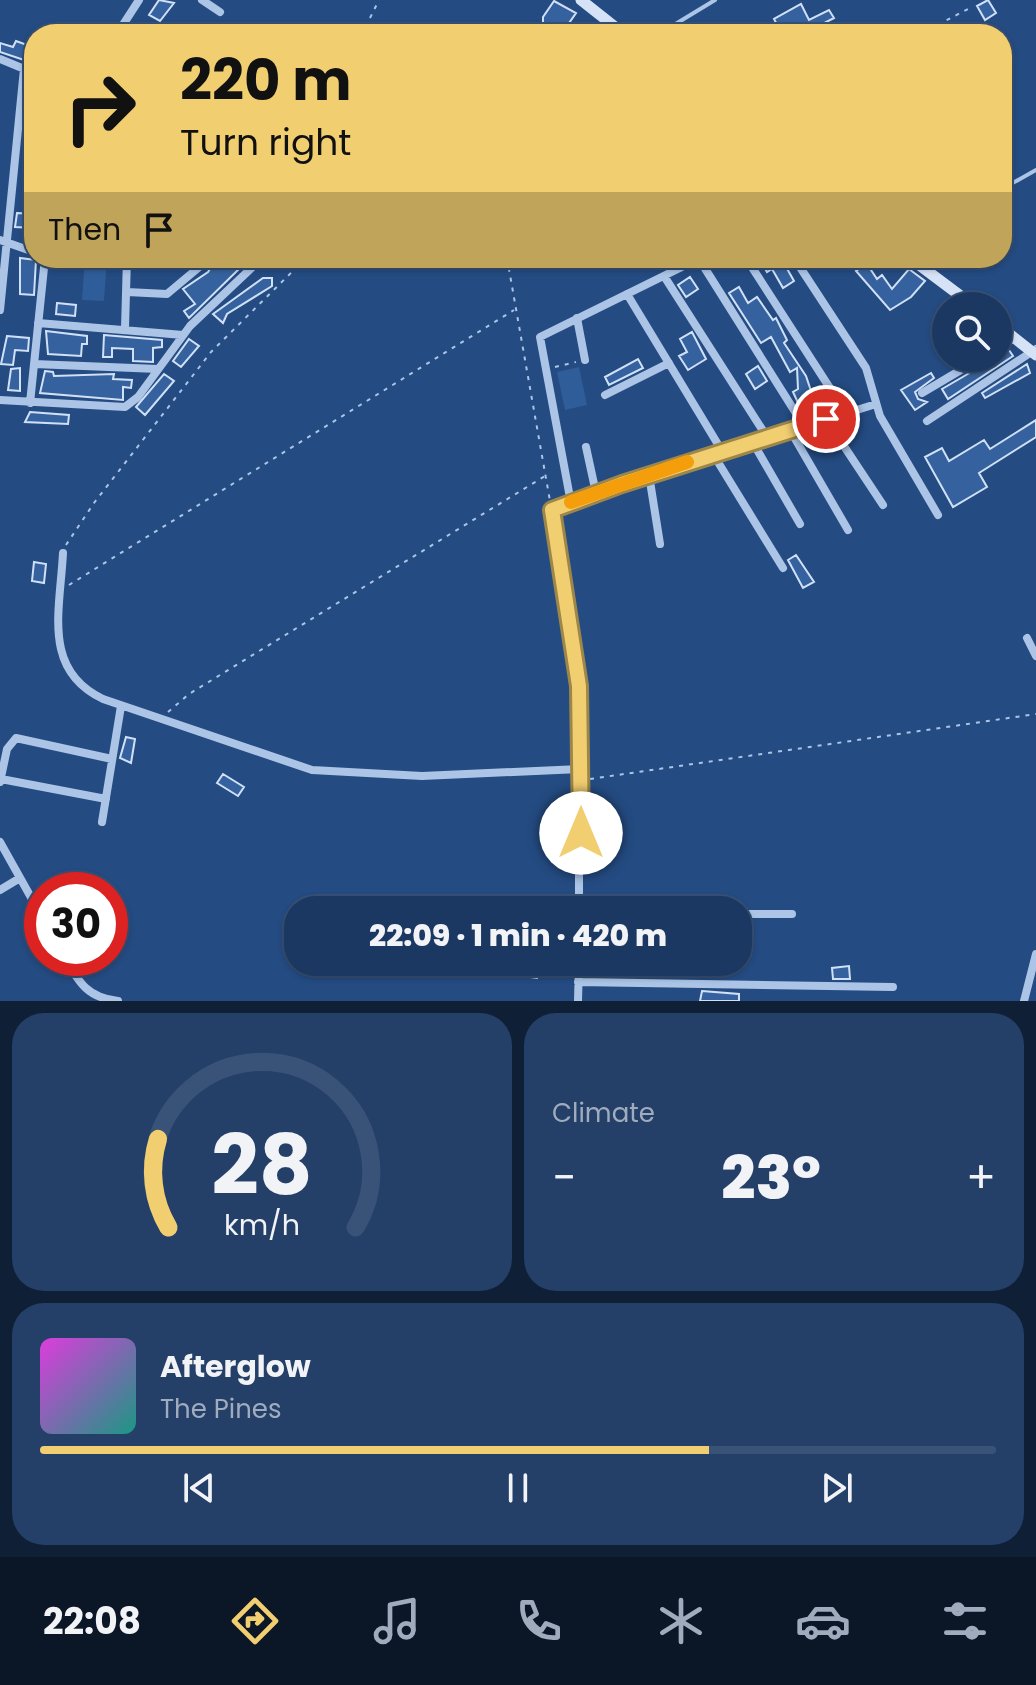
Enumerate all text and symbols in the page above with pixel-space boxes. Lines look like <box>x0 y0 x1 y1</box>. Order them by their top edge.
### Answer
text: 220 m <box>180 41 352 120</box>
icon: right <box>48 56 152 160</box>
text: Turn right <box>180 117 351 168</box>
text: Then <box>48 208 121 251</box>
icon: arrive <box>137 208 181 252</box>
map controls <box>932 292 1012 372</box>
button: search <box>932 292 1012 372</box>
pin <box>792 385 860 453</box>
icon: arrive <box>804 397 848 441</box>
position arrow <box>539 791 623 875</box>
speed limit sign: 30 <box>24 872 128 976</box>
text: 22:09 · 1 min · 420 m <box>369 914 667 957</box>
text: Climate <box>552 1095 655 1131</box>
text: 28 <box>211 1107 313 1223</box>
text: 23° <box>721 1136 821 1220</box>
text: − <box>552 1147 576 1208</box>
text: + <box>966 1147 996 1208</box>
text: km/h <box>224 1205 300 1245</box>
text: Afterglow <box>160 1345 311 1388</box>
text: The Pines <box>160 1391 282 1427</box>
icon: previous <box>177 1466 221 1510</box>
icon: pause <box>496 1466 540 1510</box>
icon: next <box>815 1466 859 1510</box>
icon: directions <box>227 1593 283 1649</box>
icon: music <box>369 1593 425 1649</box>
icon: phone <box>511 1593 567 1649</box>
icon: climate <box>653 1593 709 1649</box>
icon: car <box>795 1593 851 1649</box>
icon: filters <box>937 1593 993 1649</box>
text: 22:08 <box>43 1596 141 1647</box>

